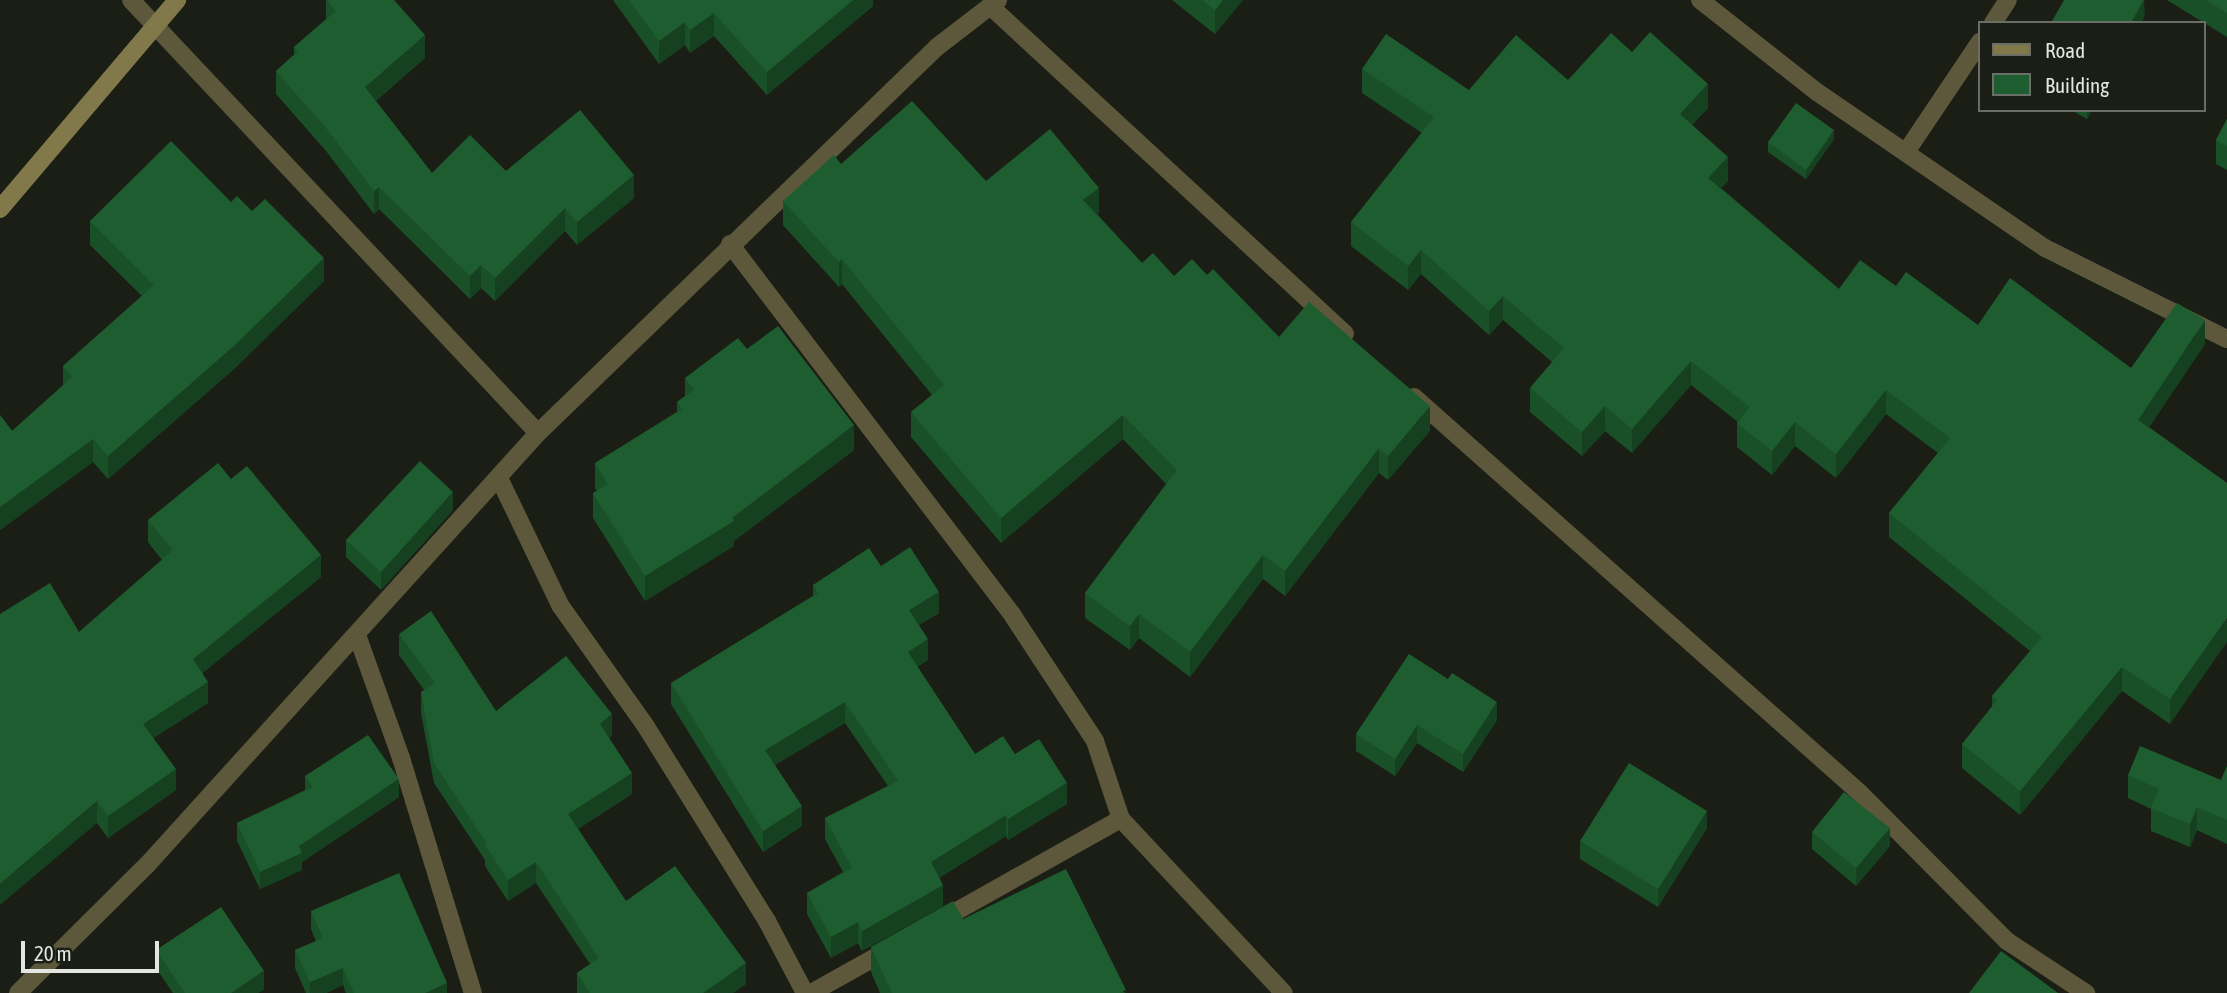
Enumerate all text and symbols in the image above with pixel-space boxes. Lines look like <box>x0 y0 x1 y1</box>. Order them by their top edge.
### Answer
legend <box>1979 21 2206 112</box>
text: Road <box>2045 38 2085 62</box>
text: Building <box>2045 73 2109 97</box>
scale bar <box>24 926 163 970</box>
text: 20 m <box>34 941 72 965</box>

